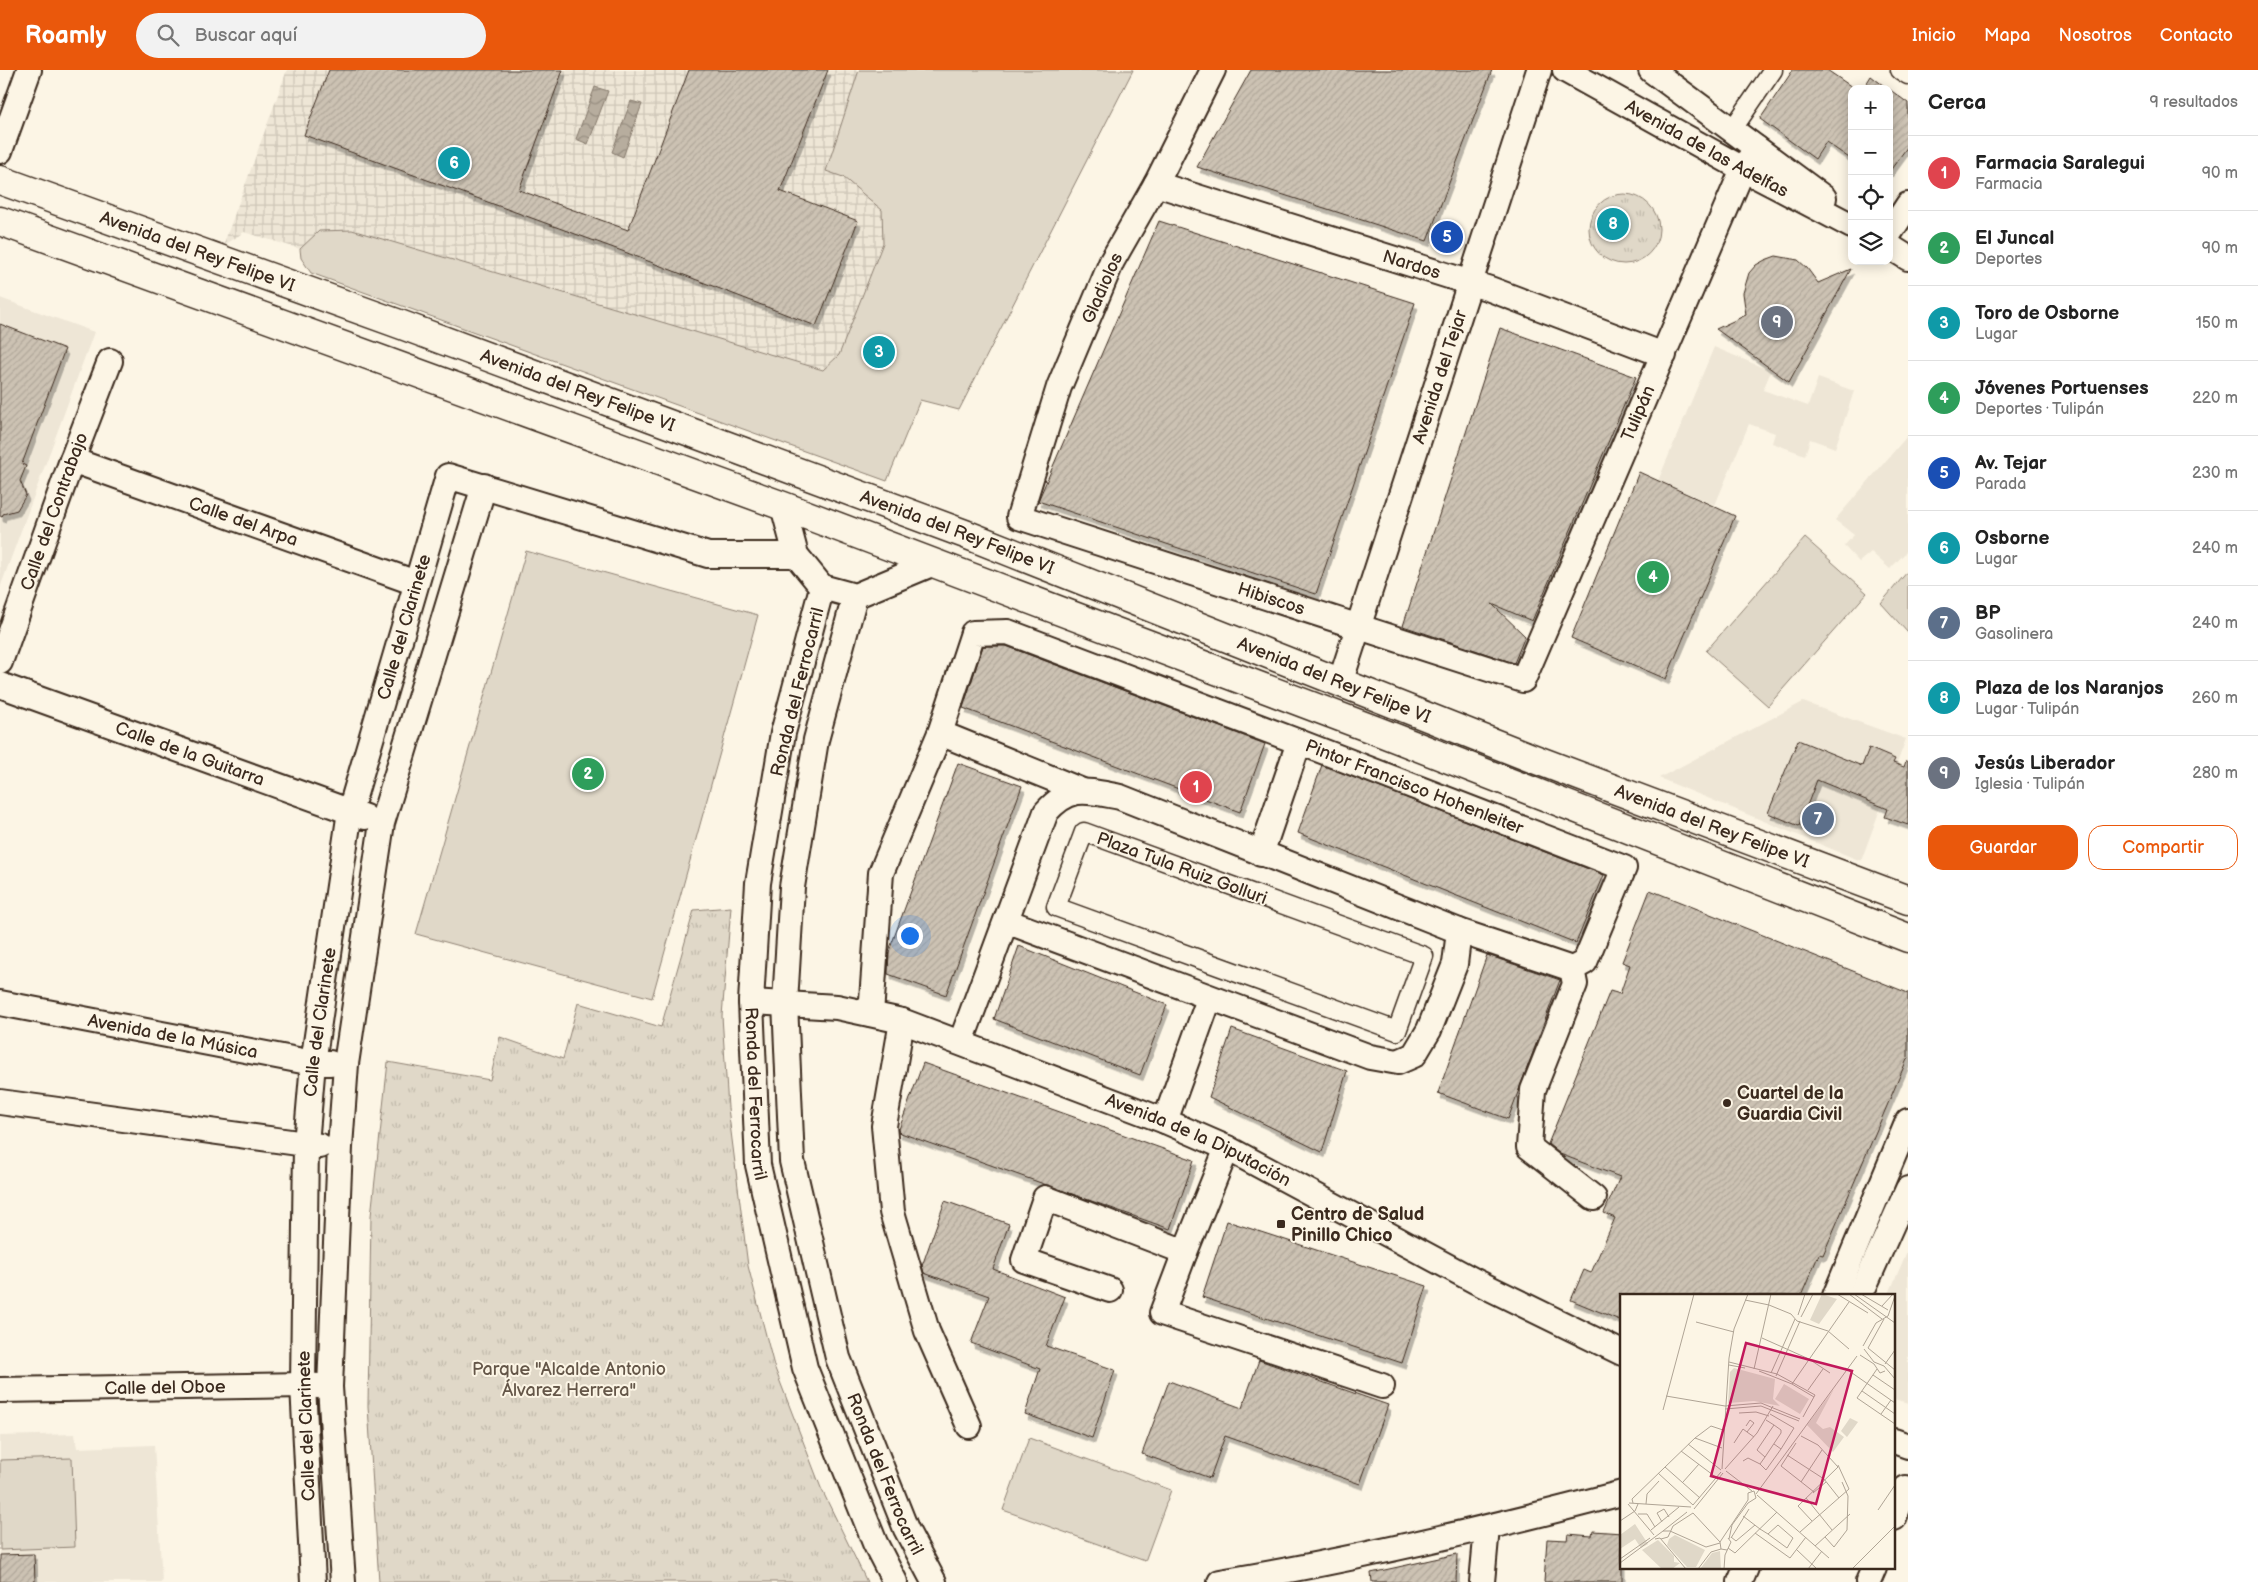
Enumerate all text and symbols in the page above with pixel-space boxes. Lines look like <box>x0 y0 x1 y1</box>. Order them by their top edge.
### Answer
search box <box>136 13 486 58</box>
text: Roamly <box>25 21 106 50</box>
icon: search <box>154 21 182 49</box>
text: Buscar aquí <box>194 24 297 47</box>
text: Inicio <box>1912 25 1956 46</box>
text: Mapa <box>1984 25 2030 46</box>
text: Nosotros <box>2058 25 2132 46</box>
text: Contacto <box>2160 25 2233 46</box>
map controls <box>1848 85 1893 265</box>
button: + <box>1848 85 1893 130</box>
text: Cerca <box>1928 90 1986 115</box>
text: 9 resultados <box>2149 93 2238 112</box>
street label: Avenida de las Adelfas <box>1621 96 1792 202</box>
button: − <box>1848 130 1893 175</box>
pin: 6 <box>438 144 470 182</box>
text: Farmacia Saralegui <box>1975 152 2145 175</box>
text: 1 <box>1941 164 1947 183</box>
text: 90 m <box>2202 164 2238 183</box>
button: locate <box>1848 175 1893 220</box>
text: Farmacia <box>1975 175 2043 194</box>
pin: 8 <box>1597 205 1629 243</box>
street label: Avenida del Rey Felipe VI <box>97 207 298 297</box>
pin: 5 <box>1431 218 1463 256</box>
button: layers <box>1848 220 1893 265</box>
text: El Juncal <box>1975 227 2054 250</box>
text: 2 <box>1939 239 1949 258</box>
text: 90 m <box>2202 239 2238 258</box>
street label: Nardos <box>1380 246 1443 284</box>
street label: Gladiolos <box>1078 249 1127 327</box>
text: Deportes <box>1975 250 2042 269</box>
text: Toro de Osborne <box>1975 302 2119 325</box>
pin: 9 <box>1761 303 1793 341</box>
street label: Avenida del Tejar <box>1408 307 1472 446</box>
text: 3 <box>1939 314 1949 333</box>
text: 150 m <box>2196 314 2238 333</box>
text: Lugar <box>1975 325 2017 344</box>
pin: 3 <box>863 333 895 371</box>
street label: Avenida del Rey Felipe VI <box>478 345 678 436</box>
text: Jóvenes Portuenses <box>1975 377 2149 400</box>
street label: Tulipán <box>1617 382 1660 444</box>
text: 4 <box>1939 389 1949 408</box>
text: 220 m <box>2192 389 2238 408</box>
text: Deportes · Tulipán <box>1975 400 2104 419</box>
street label: Calle del Contrabajo <box>16 430 93 593</box>
text: Av. Tejar <box>1975 452 2047 475</box>
text: 5 <box>1939 464 1949 483</box>
text: 230 m <box>2192 464 2238 483</box>
text: Parada <box>1975 475 2026 494</box>
street label: Avenida del Rey Felipe VI <box>857 486 1057 579</box>
street label: Calle del Arpa <box>186 493 301 551</box>
text: Osborne <box>1975 527 2049 550</box>
text: 6 <box>1939 539 1949 558</box>
text: 240 m <box>2192 539 2238 558</box>
text: Lugar <box>1975 550 2017 569</box>
street label: Calle del Clarinete <box>373 552 436 702</box>
pin: 4 <box>1637 558 1669 596</box>
street label: Hibiscos <box>1235 578 1307 620</box>
text: BP <box>1975 602 2000 625</box>
street label: Ronda del Ferrocarril <box>766 606 829 779</box>
text: 7 <box>1940 614 1948 633</box>
text: 240 m <box>2192 614 2238 633</box>
text: Gasolinera <box>1975 625 2053 644</box>
street label: Avenida del Rey Felipe VI <box>1235 633 1434 728</box>
text: Plaza de los Naranjos <box>1975 677 2164 700</box>
text: 8 <box>1939 689 1949 708</box>
text: 260 m <box>2192 689 2238 708</box>
text: Lugar · Tulipán <box>1975 700 2079 719</box>
street label: Calle de la Guitarra <box>112 718 267 791</box>
street label: Pintor Francisco Hohenleiter <box>1302 735 1527 839</box>
text: Jesús Liberador <box>1975 752 2115 775</box>
pin: 2 <box>572 755 604 793</box>
text: 9 <box>1939 764 1949 783</box>
text: 280 m <box>2192 764 2238 783</box>
pin: 1 <box>1180 768 1212 806</box>
text: Iglesia · Tulipán <box>1975 775 2085 794</box>
street label: Avenida del Rey Felipe VI <box>1612 780 1812 873</box>
pin: 7 <box>1802 800 1834 838</box>
button: Guardar <box>1928 825 2078 870</box>
button: Compartir <box>2088 825 2238 870</box>
street label: Plaza Tula Ruiz Golluri <box>1094 828 1270 909</box>
your location <box>897 923 923 949</box>
street label: Calle del Clarinete <box>300 946 341 1098</box>
street label: Ronda del Ferrocarril <box>740 1007 771 1182</box>
street label: Avenida de la Música <box>86 1010 260 1063</box>
place label: Cuartel de la Guardia Civil <box>1737 1083 1844 1125</box>
street label: Avenida de la Diputación <box>1102 1089 1294 1191</box>
marker: Cuartel de la Guardia Civil <box>1721 1097 1733 1109</box>
place label: Centro de Salud Pinillo Chico <box>1291 1204 1424 1246</box>
marker: Centro de Salud Pinillo Chico <box>1275 1218 1287 1230</box>
inset map <box>1620 1294 1896 1570</box>
street label: Calle del Clarinete <box>293 1350 320 1501</box>
park label: Parque "Alcalde Antonio Álvarez Herrera" <box>472 1359 666 1401</box>
street label: Calle del Oboe <box>104 1376 226 1399</box>
street label: Ronda del Ferrocarril <box>842 1390 928 1559</box>

